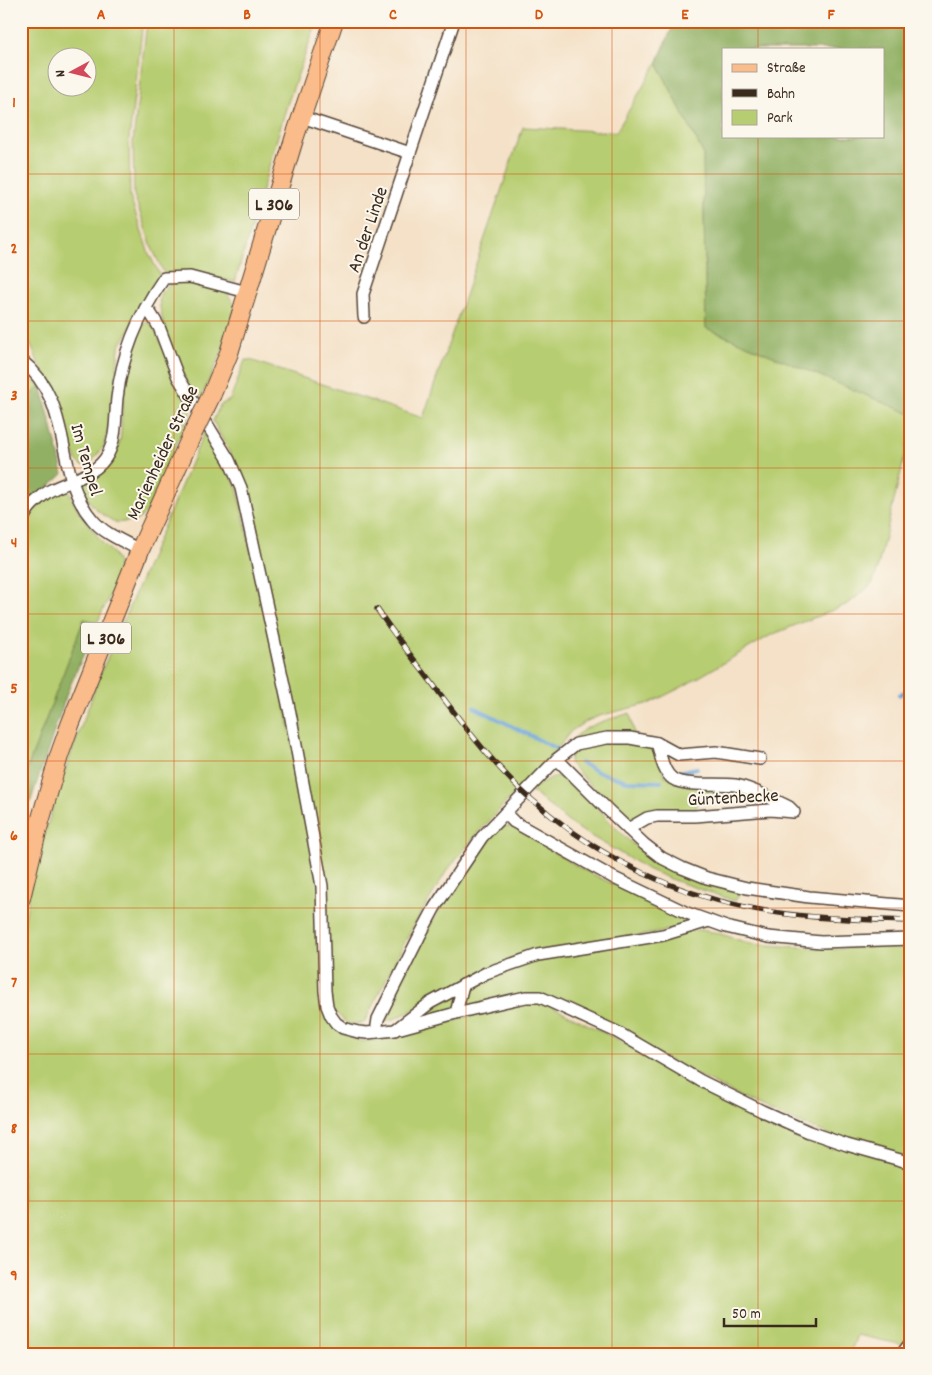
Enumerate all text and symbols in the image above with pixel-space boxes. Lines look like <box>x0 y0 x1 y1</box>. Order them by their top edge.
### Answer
text: A <box>97 4 106 27</box>
text: B <box>243 4 251 27</box>
text: C <box>389 4 397 27</box>
text: D <box>535 4 544 27</box>
text: E <box>681 4 689 27</box>
text: F <box>827 4 835 27</box>
north arrow <box>48 48 98 98</box>
legend <box>722 48 884 138</box>
text: Straße <box>767 58 806 80</box>
text: N <box>51 69 71 78</box>
text: Bahn <box>767 84 795 106</box>
text: 1 <box>12 92 16 115</box>
text: Park <box>767 108 793 130</box>
street label: An der Linde <box>342 183 397 277</box>
road number: L 306 <box>249 188 299 220</box>
text: 2 <box>11 238 18 261</box>
street label: Marienheider Straße <box>121 382 207 525</box>
text: 3 <box>10 385 18 408</box>
street label: Im Tempel <box>61 421 108 500</box>
text: 4 <box>11 532 17 555</box>
road number: L 306 <box>81 622 131 654</box>
text: 5 <box>10 678 18 701</box>
street label: Güntenbecke <box>687 784 779 815</box>
text: 6 <box>10 825 18 848</box>
text: 7 <box>11 972 17 995</box>
text: 8 <box>11 1118 18 1141</box>
text: 9 <box>10 1265 18 1288</box>
scale bar <box>724 1295 817 1327</box>
text: 50 m <box>732 1304 761 1326</box>

